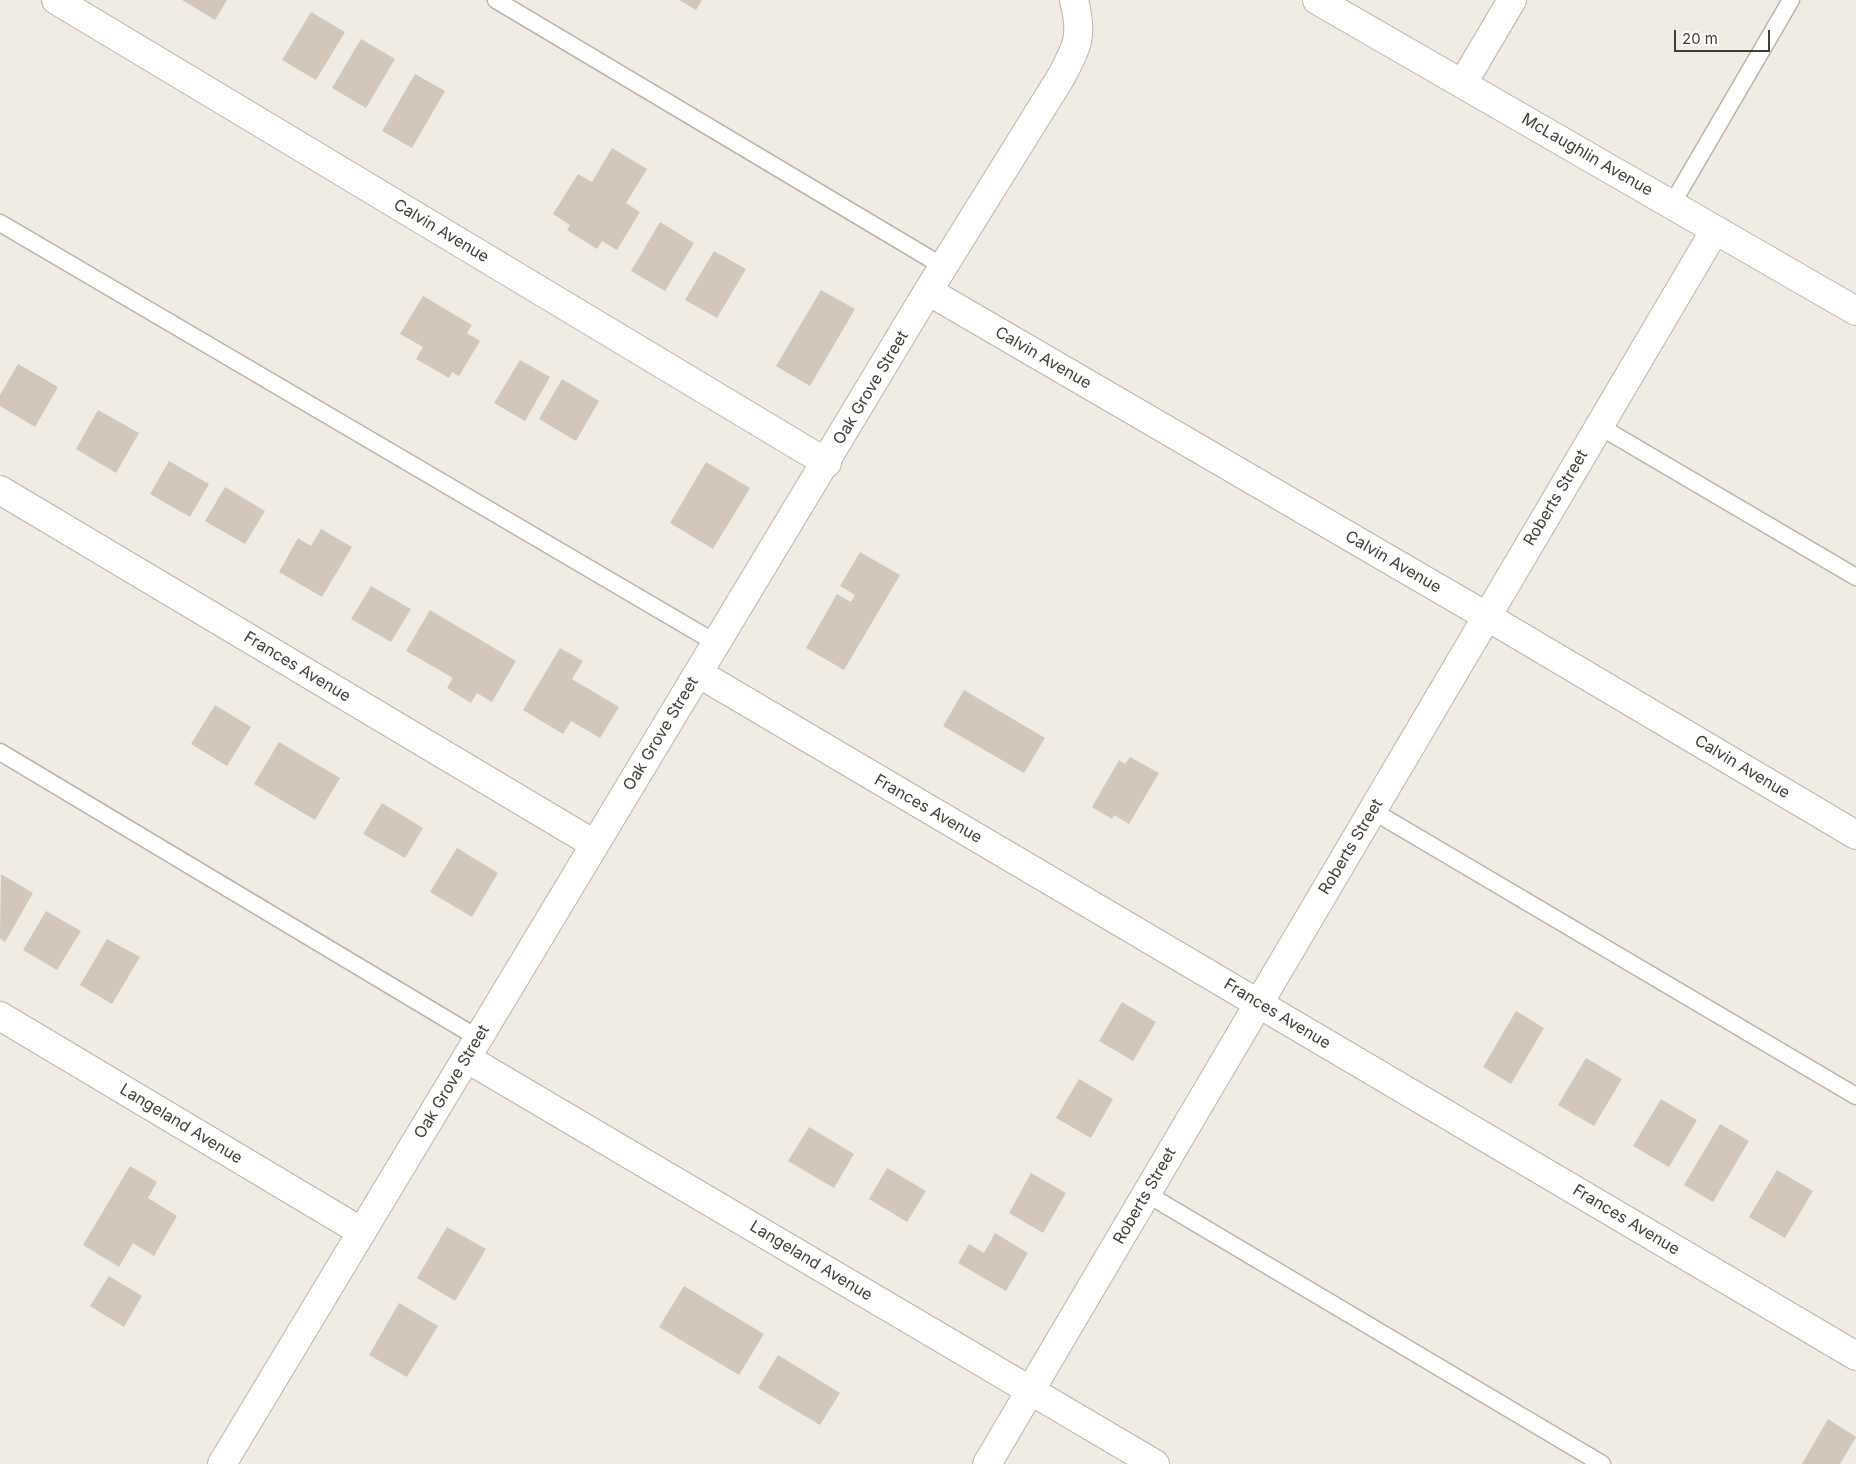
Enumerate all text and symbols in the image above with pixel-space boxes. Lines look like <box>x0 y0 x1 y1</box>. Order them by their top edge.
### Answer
scale bar <box>1676 20 1772 52</box>
text: 20 m <box>1682 29 1718 48</box>
street label: McLaughlin Avenue <box>1518 110 1656 200</box>
street label: Calvin Avenue <box>390 195 492 267</box>
street label: Calvin Avenue <box>992 323 1094 393</box>
street label: Oak Grove Street <box>830 328 912 448</box>
street label: Roberts Street <box>1520 447 1592 549</box>
street label: Calvin Avenue <box>1342 527 1444 597</box>
street label: Frances Avenue <box>240 628 354 706</box>
street label: Oak Grove Street <box>620 674 702 794</box>
street label: Calvin Avenue <box>1691 731 1793 803</box>
street label: Frances Avenue <box>871 770 985 848</box>
street label: Roberts Street <box>1315 796 1387 898</box>
street label: Frances Avenue <box>1220 975 1334 1053</box>
street label: Oak Grove Street <box>411 1022 493 1142</box>
street label: Langeland Avenue <box>116 1080 246 1168</box>
street label: Roberts Street <box>1110 1144 1180 1248</box>
street label: Frances Avenue <box>1569 1181 1683 1259</box>
street label: Langeland Avenue <box>746 1217 876 1305</box>

